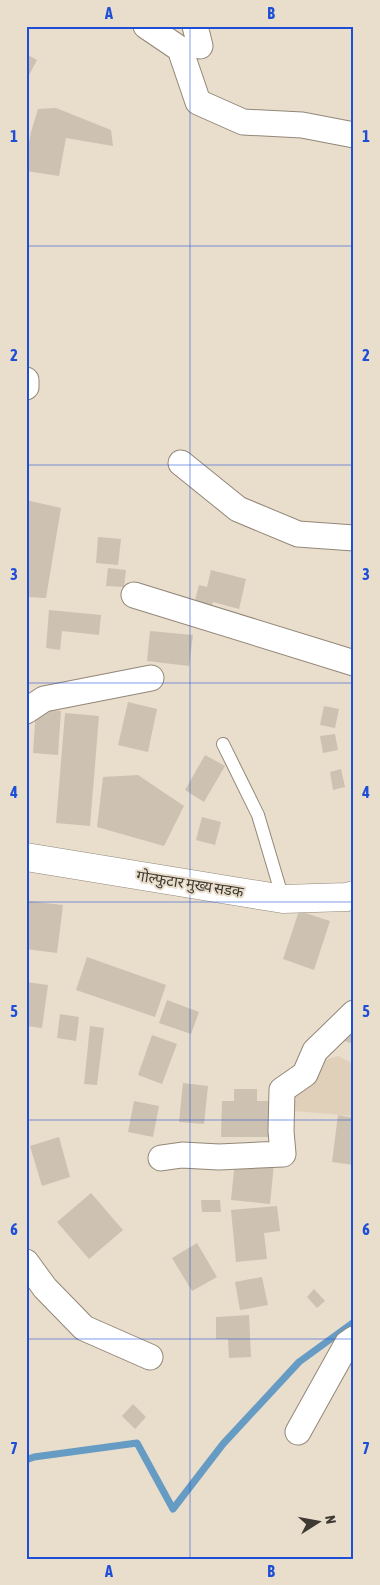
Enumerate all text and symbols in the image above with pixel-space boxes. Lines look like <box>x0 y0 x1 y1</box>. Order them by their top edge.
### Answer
text: A <box>104 4 113 22</box>
text: B <box>267 4 275 22</box>
text: 1 <box>10 127 18 145</box>
text: 1 <box>362 127 370 145</box>
text: 2 <box>10 346 18 364</box>
text: 2 <box>362 346 370 364</box>
text: 3 <box>10 565 18 583</box>
text: 3 <box>362 565 370 583</box>
text: 4 <box>9 783 18 801</box>
text: 4 <box>361 783 370 801</box>
street label: गोल्फुटार मुख्य सडक <box>135 867 245 902</box>
text: 5 <box>10 1002 18 1020</box>
text: 5 <box>362 1002 370 1020</box>
text: 6 <box>10 1220 18 1238</box>
text: 6 <box>362 1220 370 1238</box>
text: 7 <box>10 1439 18 1457</box>
text: 7 <box>362 1439 370 1457</box>
north arrow <box>292 1498 342 1548</box>
text: N <box>322 1514 339 1525</box>
text: A <box>104 1562 113 1580</box>
text: B <box>267 1562 275 1580</box>

